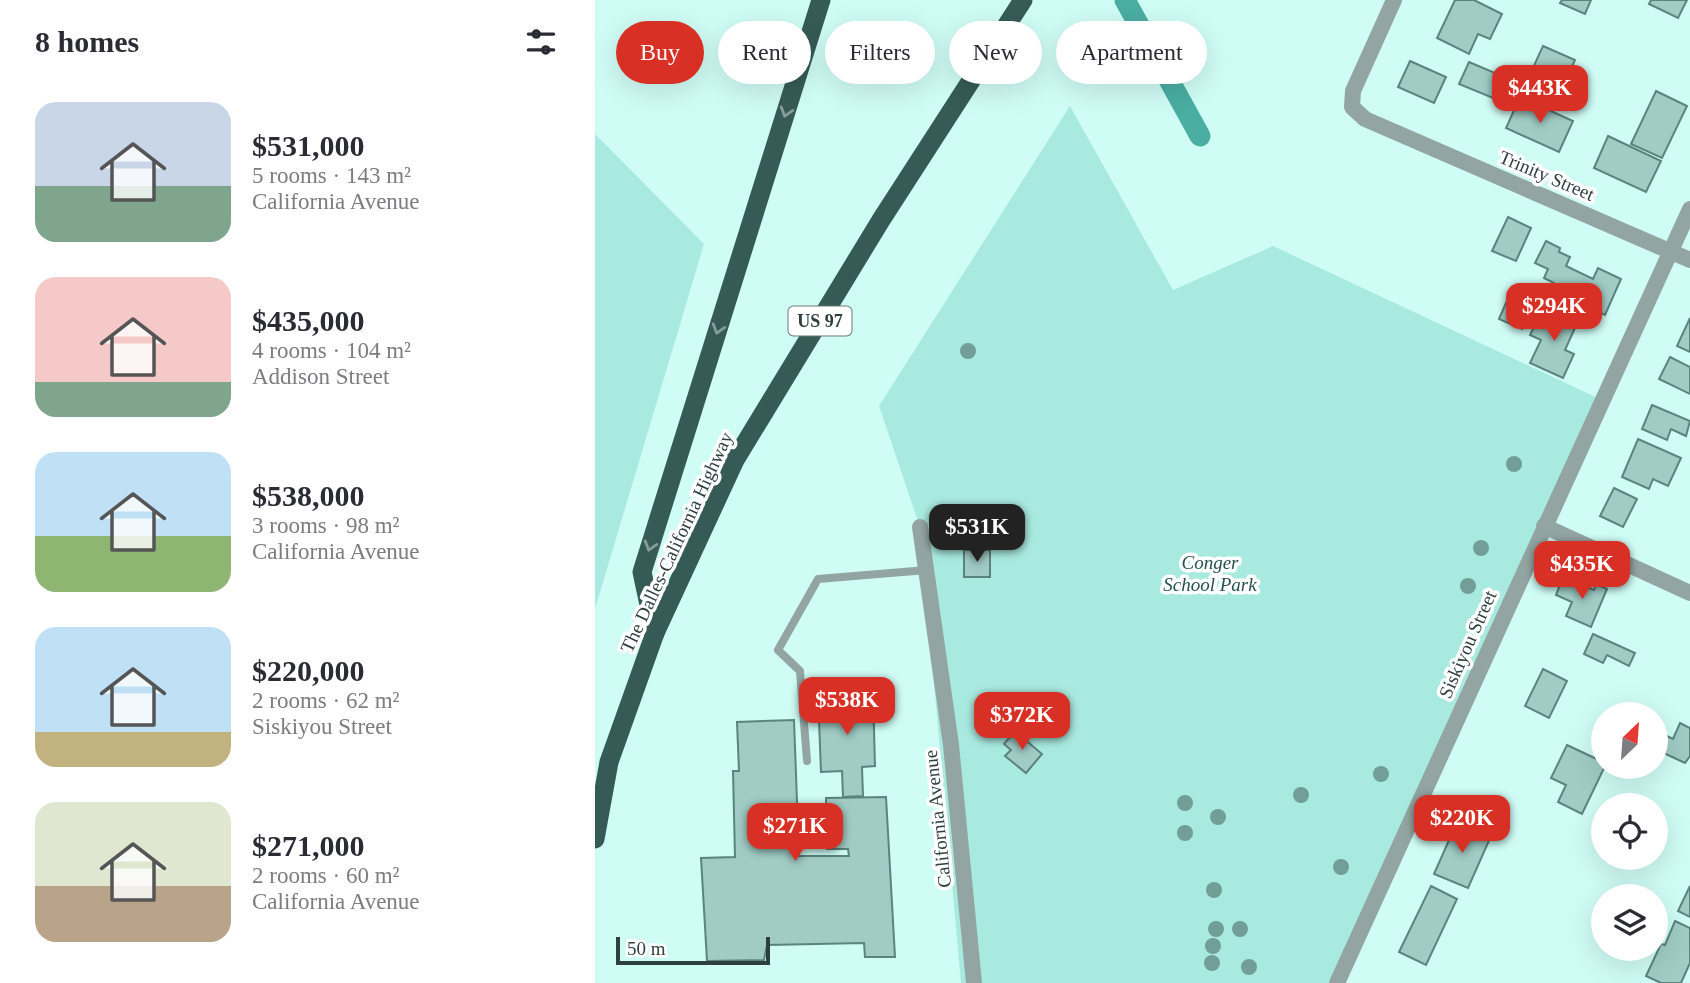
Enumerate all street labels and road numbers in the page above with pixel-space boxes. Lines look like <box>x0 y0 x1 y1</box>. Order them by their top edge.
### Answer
street label: Trinity Street <box>1496 146 1598 205</box>
road number: US 97 <box>789 306 851 335</box>
street label: The Dalles-California Highway <box>616 428 737 656</box>
street label: Siskiyou Street <box>1434 586 1501 701</box>
street label: California Avenue <box>920 749 955 889</box>

